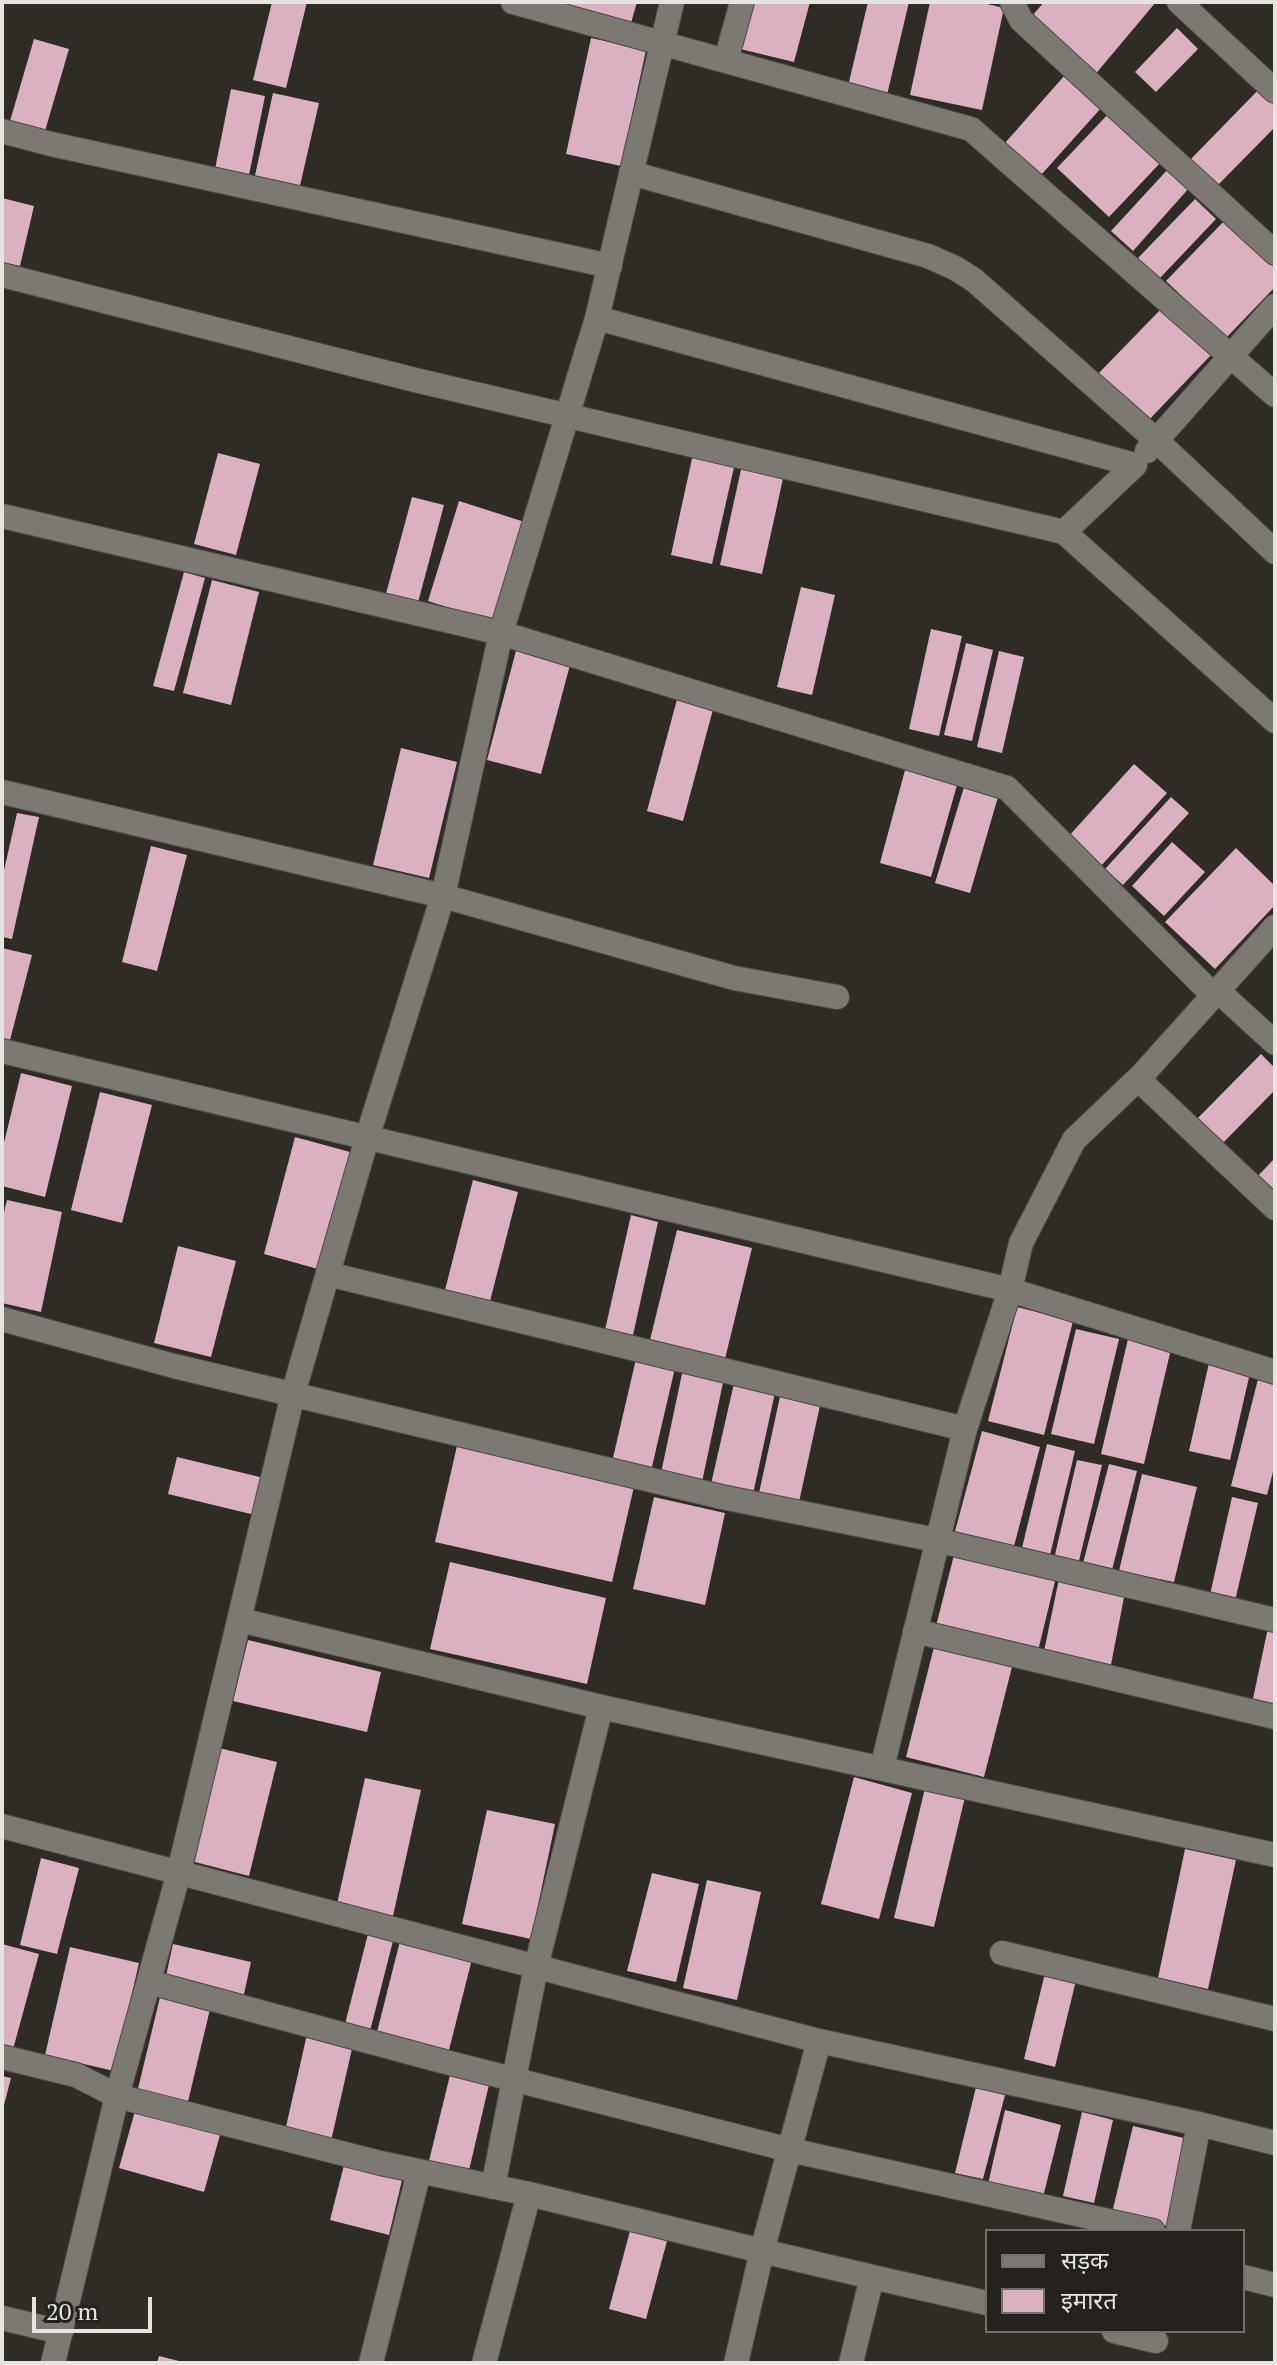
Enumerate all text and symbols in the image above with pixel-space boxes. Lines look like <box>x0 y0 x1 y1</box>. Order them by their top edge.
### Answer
legend <box>985 2229 1245 2333</box>
text: सड़क <box>1061 2244 1109 2276</box>
scale bar <box>36 2281 156 2331</box>
text: इमारत <box>1061 2284 1117 2316</box>
text: 20 m <box>46 2295 98 2327</box>

